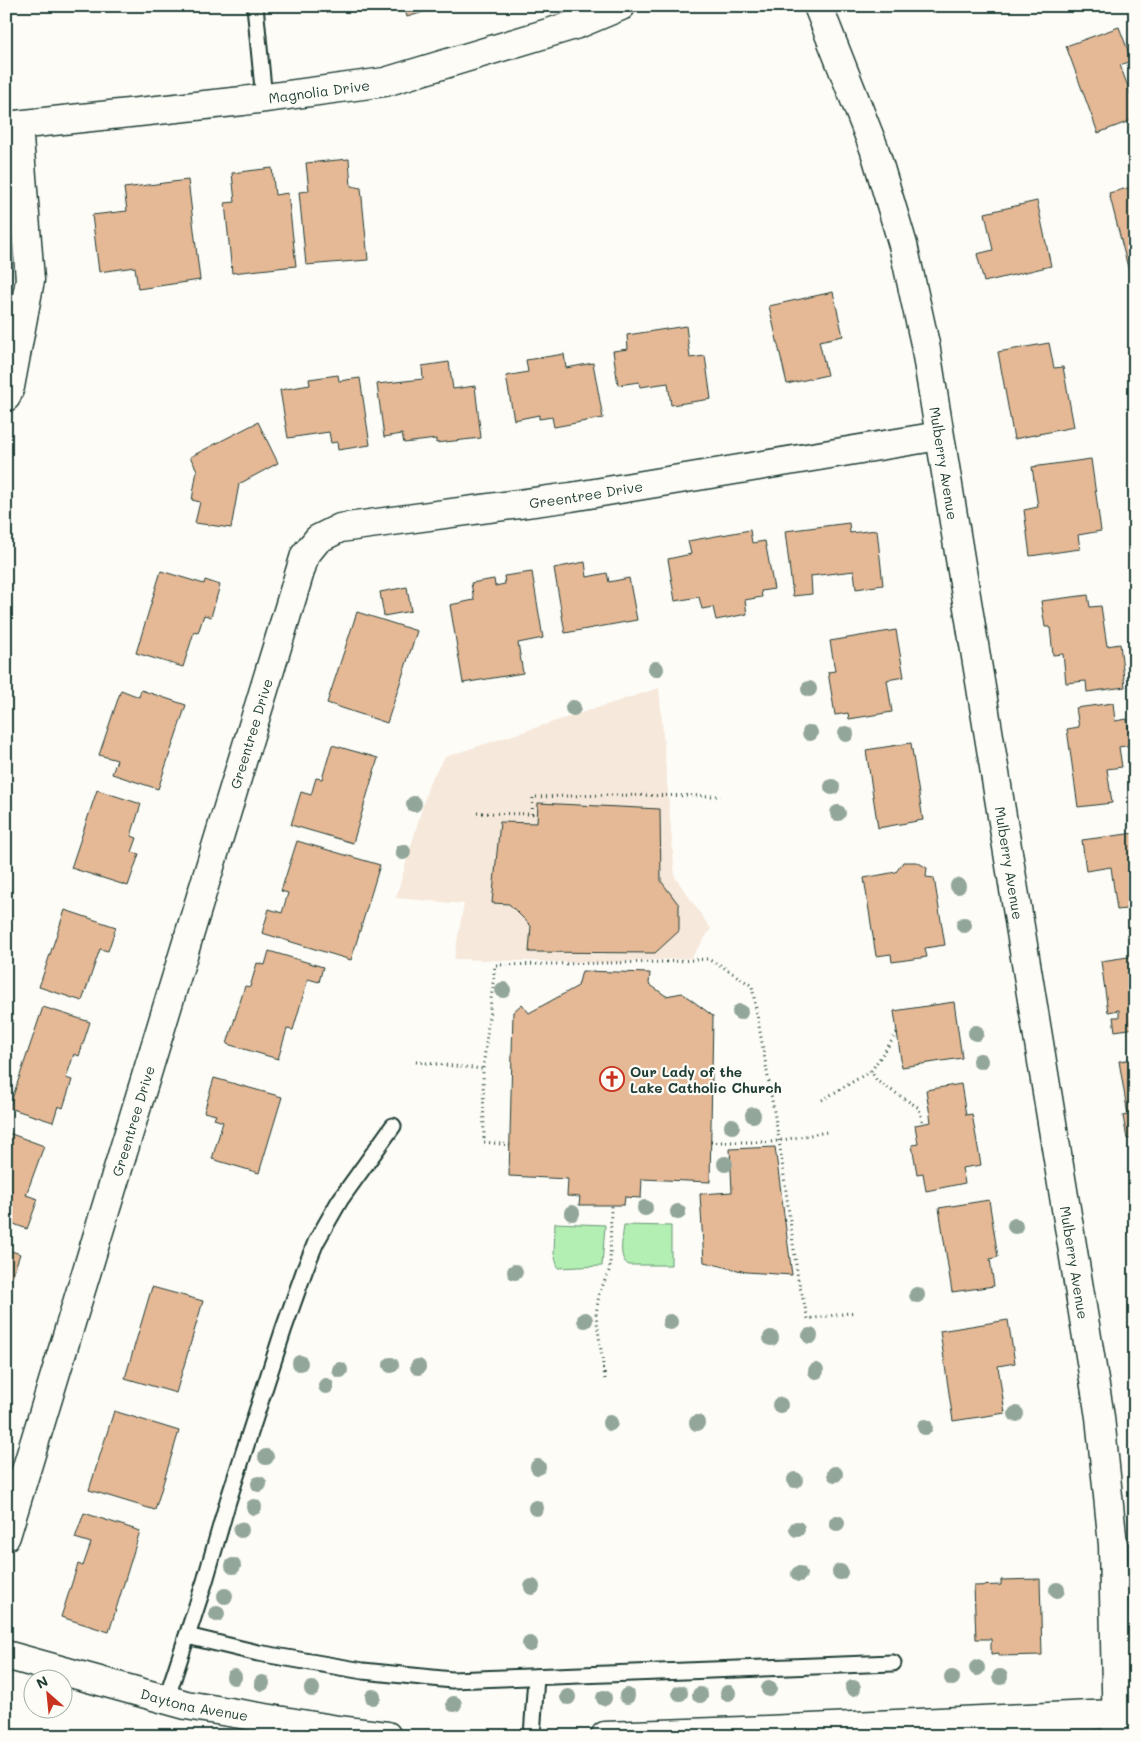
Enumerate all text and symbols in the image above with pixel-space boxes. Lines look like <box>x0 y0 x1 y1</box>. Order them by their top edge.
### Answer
street label: Magnolia Drive <box>267 75 371 107</box>
street label: Mulberry Avenue <box>926 405 963 521</box>
street label: Greentree Drive <box>528 476 644 512</box>
street label: Greentree Drive <box>225 676 276 791</box>
street label: Mulberry Avenue <box>991 805 1028 921</box>
place label: Our Lady of the Lake Catholic Church <box>630 1062 782 1097</box>
street label: Greentree Drive <box>107 1063 158 1178</box>
church icon: Our Lady of the Lake Catholic Church <box>599 1066 625 1092</box>
street label: Mulberry Avenue <box>1056 1205 1093 1320</box>
north arrow <box>22 1670 72 1720</box>
text: N <box>33 1671 51 1693</box>
street label: Daytona Avenue <box>139 1683 250 1725</box>

